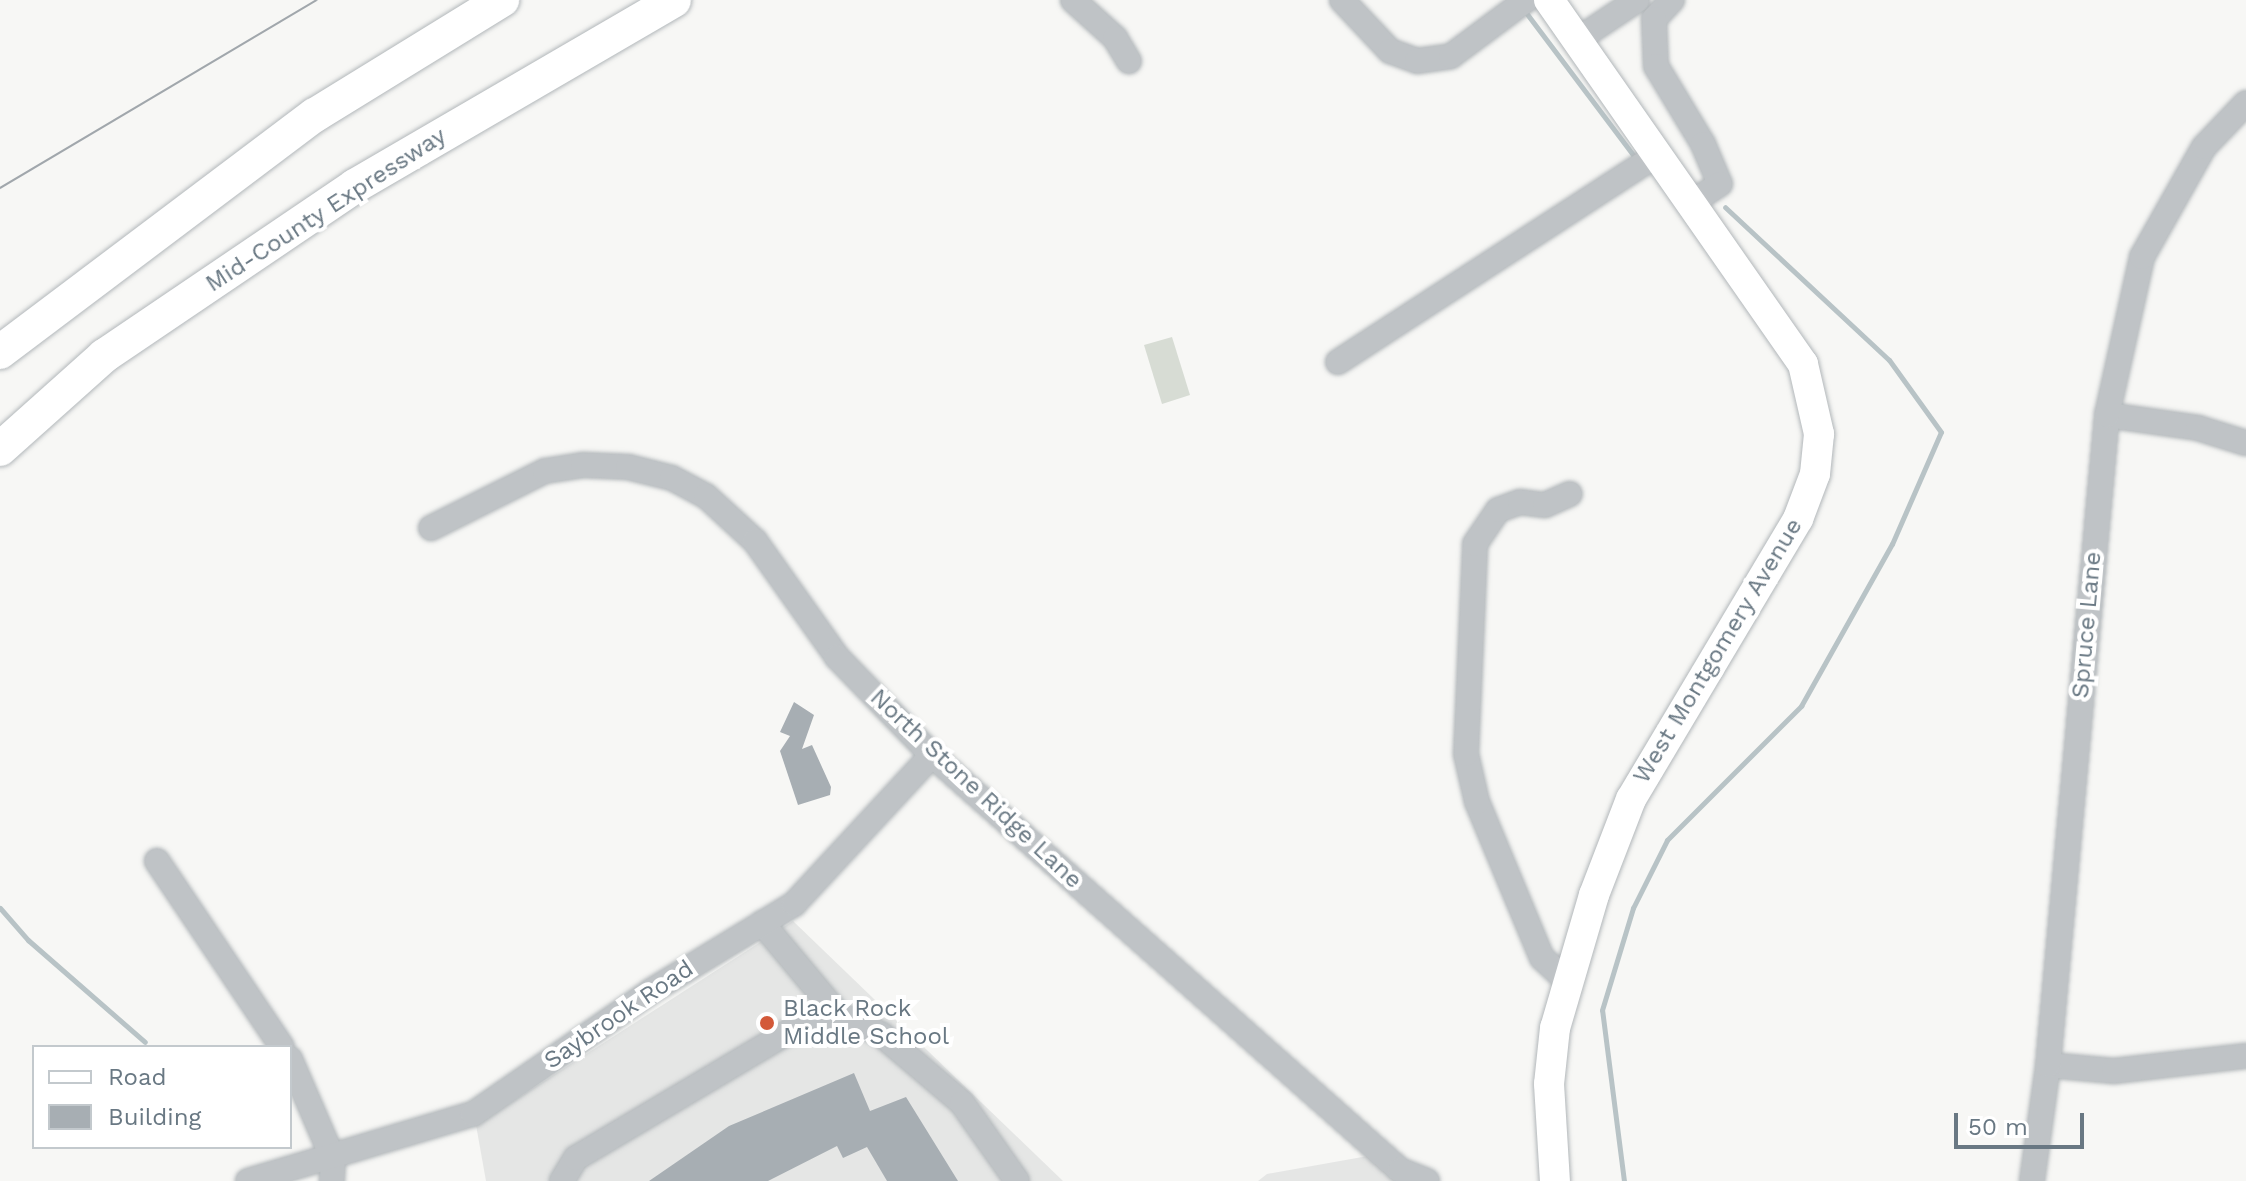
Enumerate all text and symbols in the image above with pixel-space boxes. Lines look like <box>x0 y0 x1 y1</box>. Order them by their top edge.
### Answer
street label: Mid-County Expressway <box>200 121 452 299</box>
street label: West Montgomery Avenue <box>1627 513 1809 789</box>
street label: Spruce Lane <box>2066 551 2108 699</box>
street label: North Stone Ridge Lane <box>864 683 1088 895</box>
street label: Saybrook Road <box>539 954 699 1076</box>
place label: Black Rock Middle School <box>783 995 949 1051</box>
marker: Black Rock Middle School <box>758 1014 776 1032</box>
legend <box>32 1045 292 1149</box>
text: Road <box>108 1063 167 1091</box>
scale bar <box>1958 1097 2088 1147</box>
text: Building <box>108 1103 201 1131</box>
text: 50 m <box>1968 1113 2028 1141</box>

